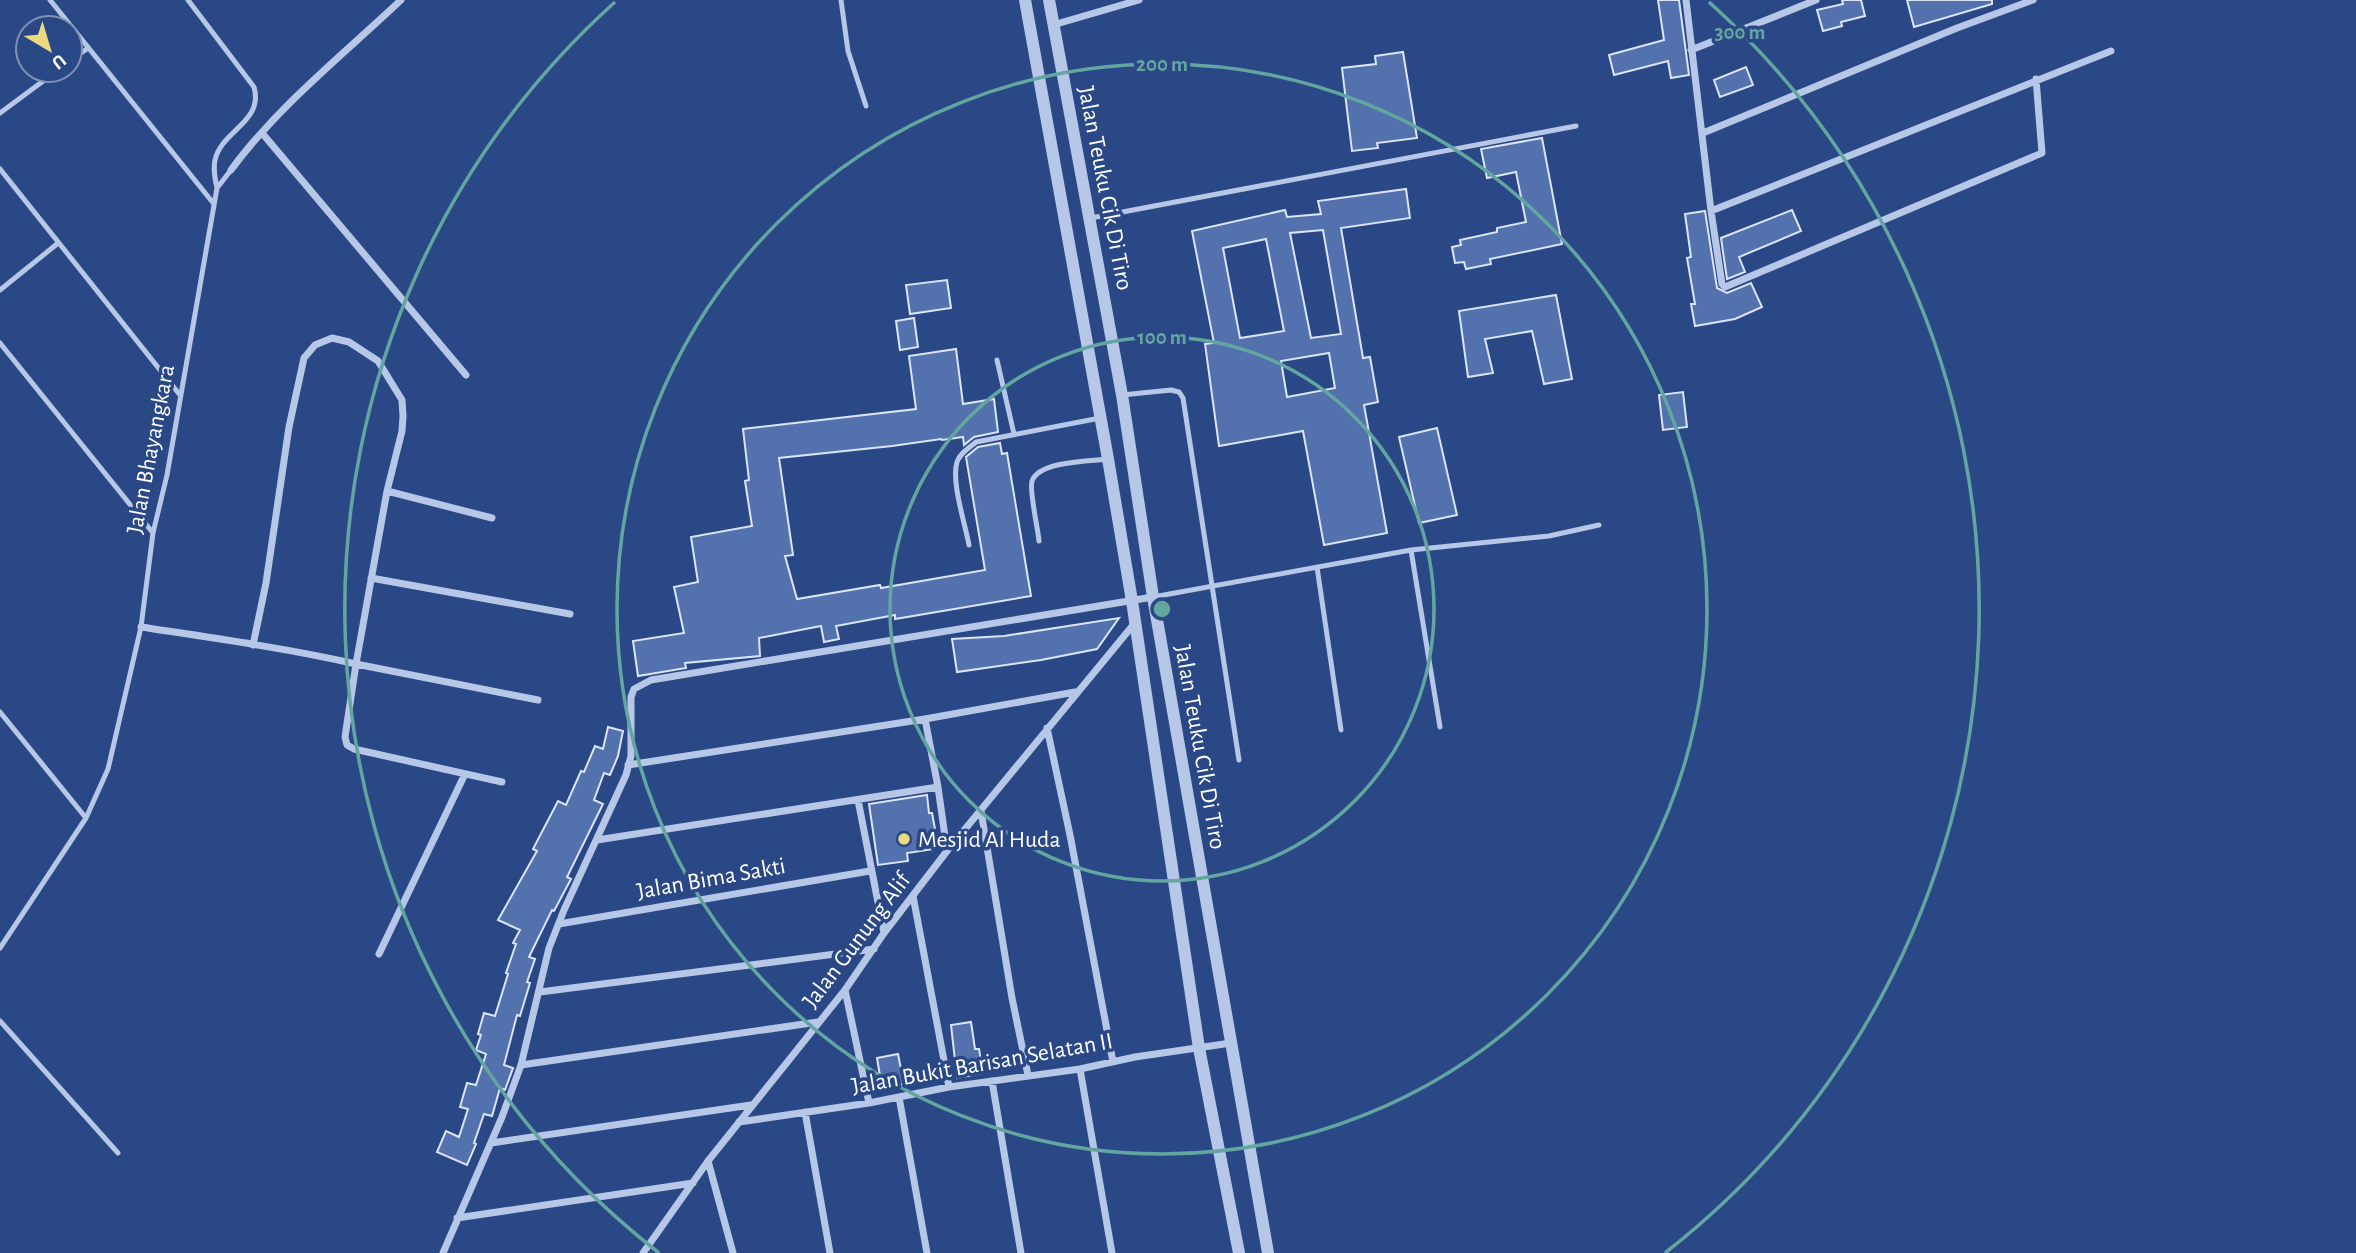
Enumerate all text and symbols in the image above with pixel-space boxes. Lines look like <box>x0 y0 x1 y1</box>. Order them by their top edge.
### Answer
north arrow <box>14 14 84 84</box>
text: 300 m <box>1714 22 1766 43</box>
text: U <box>48 50 69 72</box>
text: 200 m <box>1136 54 1188 75</box>
street label: Jalan Teuku Cik Di Tiro <box>1073 84 1137 292</box>
text: 100 m <box>1137 327 1187 348</box>
street label: Jalan Bhayangkara <box>123 362 179 536</box>
centre of rings <box>1150 597 1174 621</box>
street label: Jalan Teuku Cik Di Tiro <box>1170 643 1230 851</box>
place label: Mesjid Al Huda <box>918 828 1061 852</box>
marker: Mesjid Al Huda <box>896 831 912 847</box>
street label: Jalan Bima Sakti <box>635 854 787 904</box>
street label: Jalan Gunung Alif <box>798 867 916 1013</box>
street label: Jalan Bukit Barisan Selatan II <box>850 1029 1115 1099</box>

